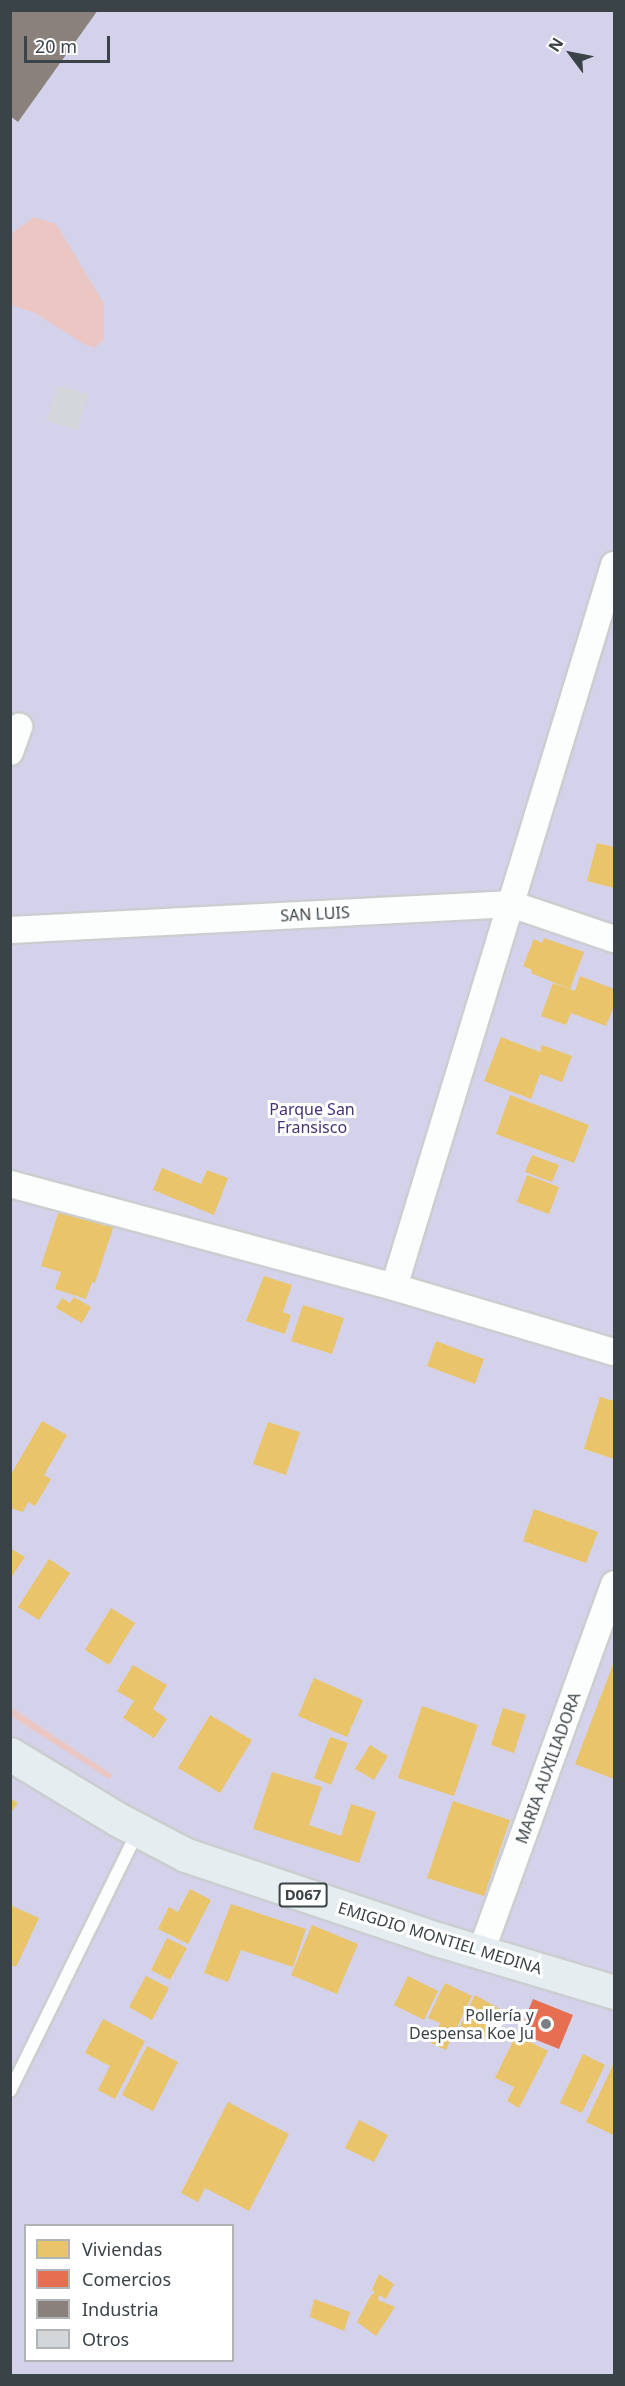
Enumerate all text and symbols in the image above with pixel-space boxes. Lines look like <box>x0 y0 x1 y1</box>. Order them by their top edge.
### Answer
scale bar <box>27 24 112 62</box>
north arrow <box>541 24 601 84</box>
text: N <box>543 33 569 56</box>
text: 20 m <box>35 34 77 58</box>
street label: SAN LUIS <box>280 903 350 925</box>
park label: Parque San Fransisco <box>269 1099 355 1137</box>
street label: MARIA AUXILIADORA <box>512 1690 584 1846</box>
road number: D067 <box>278 1883 328 1907</box>
street label: EMIGDIO MONTIEL MEDINA <box>336 1898 544 1978</box>
place label: Pollería y Despensa Koe Ju <box>409 2005 534 2043</box>
marker: Pollería y Despensa Koe Ju <box>539 2017 553 2031</box>
legend <box>24 2224 234 2362</box>
text: Viviendas <box>82 2237 162 2261</box>
text: Comercios <box>82 2267 171 2291</box>
text: Industria <box>82 2297 159 2321</box>
text: Otros <box>82 2327 129 2351</box>

